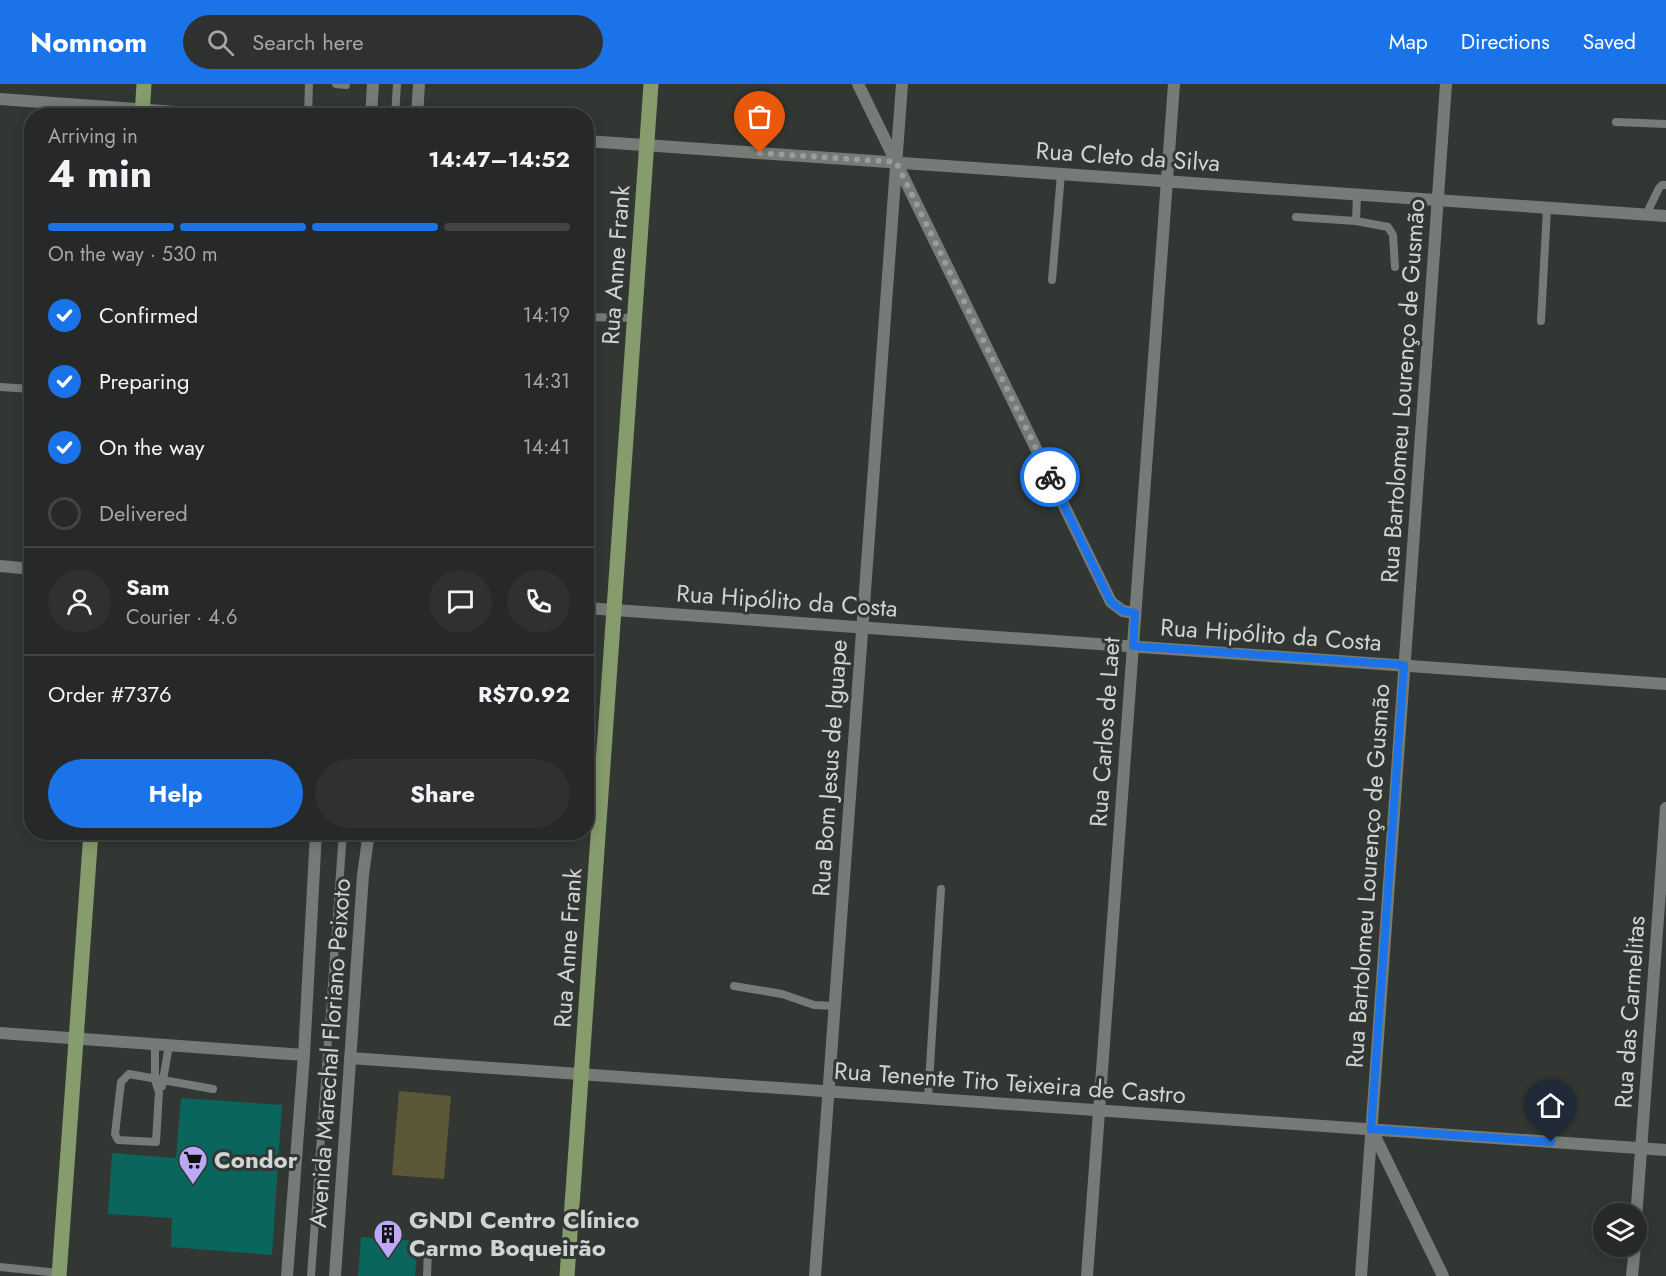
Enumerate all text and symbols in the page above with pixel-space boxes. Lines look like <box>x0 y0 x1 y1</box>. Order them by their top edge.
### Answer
search box <box>183 15 603 69</box>
text: Nomnom <box>30 22 147 63</box>
icon: search <box>204 26 237 59</box>
text: Search here <box>252 26 364 58</box>
text: Map <box>1389 27 1428 57</box>
text: Directions <box>1461 27 1550 57</box>
text: Saved <box>1583 27 1636 57</box>
pin <box>734 91 785 153</box>
icon: bag <box>743 100 776 133</box>
text: Arriving in <box>48 122 138 151</box>
street label: Rua Cleto da Silva <box>1035 133 1221 180</box>
text: 14:47–14:52 <box>428 143 570 175</box>
text: 4 min <box>48 145 152 202</box>
street label: Rua Anne Frank <box>592 184 639 346</box>
street label: Rua Bartolomeu Lourenço de Gusmão <box>1372 198 1433 584</box>
text: On the way · 530 m <box>48 240 218 269</box>
icon: check <box>48 299 81 332</box>
text: Confirmed <box>99 299 198 331</box>
text: 14:19 <box>523 301 570 330</box>
icon: check <box>48 365 81 398</box>
text: Preparing <box>99 365 190 397</box>
text: 14:31 <box>523 367 570 396</box>
icon: check <box>48 431 81 464</box>
text: On the way <box>99 431 204 463</box>
text: 14:41 <box>523 433 570 462</box>
courier <box>1020 447 1080 507</box>
icon: bike <box>1034 461 1067 494</box>
text: Delivered <box>99 497 188 529</box>
button: person <box>48 570 111 633</box>
button: chat <box>429 570 492 633</box>
button: phone <box>507 570 570 633</box>
text: Sam <box>126 571 170 603</box>
street label: Rua Hipólito da Costa <box>675 575 899 626</box>
text: Courier · 4.6 <box>126 603 238 632</box>
street label: Rua Hipólito da Costa <box>1159 609 1383 660</box>
street label: Rua Carlos de Laet <box>1080 636 1129 828</box>
street label: Rua Bom Jesus de Iguape <box>803 638 856 898</box>
text: Order #7376 <box>48 678 172 710</box>
text: R$70.92 <box>478 678 570 710</box>
street label: Rua Bartolomeu Lourenço de Gusmão <box>1337 683 1398 1069</box>
button: Help <box>48 759 303 828</box>
button: Share <box>315 759 570 828</box>
street label: Rua Anne Frank <box>544 867 591 1029</box>
street label: Avenida Marechal Floriano Peixoto <box>300 877 359 1229</box>
street label: Rua das Carmelitas <box>1605 915 1654 1109</box>
street label: Rua Tenente Tito Teixeira de Castro <box>833 1053 1187 1112</box>
pin <box>1525 1080 1576 1142</box>
icon: home <box>1534 1089 1567 1122</box>
place label: Condor <box>214 1142 298 1177</box>
supermarket icon: Condor <box>177 1144 209 1186</box>
place label: GNDI Centro Clínico Carmo Boqueirão <box>409 1202 639 1265</box>
map controls <box>1593 1203 1647 1257</box>
button: layers <box>1593 1203 1647 1257</box>
building icon: GNDI Centro Clínico Carmo Boqueirão <box>372 1218 404 1260</box>

